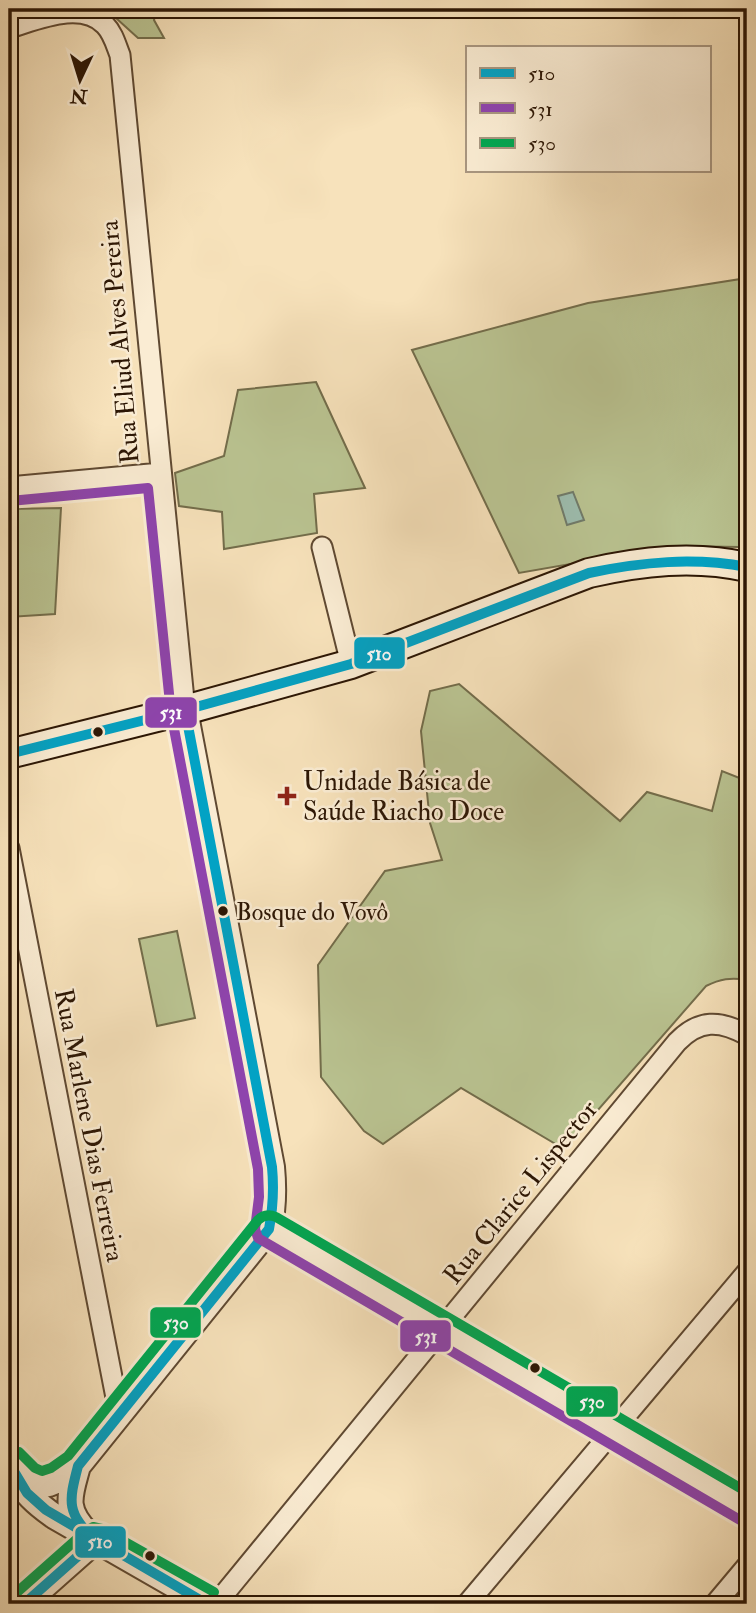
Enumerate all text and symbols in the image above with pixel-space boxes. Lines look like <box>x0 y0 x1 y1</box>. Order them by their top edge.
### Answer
north arrow <box>46 46 116 116</box>
legend <box>466 46 710 172</box>
text: 510 <box>528 60 555 87</box>
text: N <box>69 83 89 109</box>
text: 531 <box>528 96 553 123</box>
text: 530 <box>528 130 556 157</box>
street label: Rua Eliud Alves Pereira <box>93 218 147 465</box>
line badge: 510 <box>353 636 406 670</box>
text: 510 <box>367 642 392 666</box>
line badge: 531 <box>144 696 198 729</box>
text: 531 <box>160 701 182 725</box>
unlabelled marker <box>91 725 105 739</box>
place label: Unidade Básica de Saúde Riacho Doce <box>303 766 504 828</box>
marker: Unidade Básica de Saúde Riacho Doce <box>277 786 297 806</box>
place label: Bosque do Vovô <box>236 897 388 928</box>
marker: Bosque do Vovô <box>216 904 230 918</box>
street label: Rua Marlene Dias Ferreira <box>47 986 131 1265</box>
street label: Rua Clarice Lispector <box>437 1094 606 1292</box>
line badge: 530 <box>149 1306 202 1339</box>
text: 530 <box>163 1311 189 1335</box>
line badge: 531 <box>399 1319 452 1353</box>
text: 531 <box>415 1325 437 1349</box>
unlabelled marker <box>528 1361 542 1375</box>
line badge: 530 <box>565 1385 619 1418</box>
text: 530 <box>579 1390 605 1414</box>
line badge: 510 <box>74 1525 127 1559</box>
text: 510 <box>88 1530 113 1554</box>
unlabelled marker <box>143 1549 157 1563</box>

